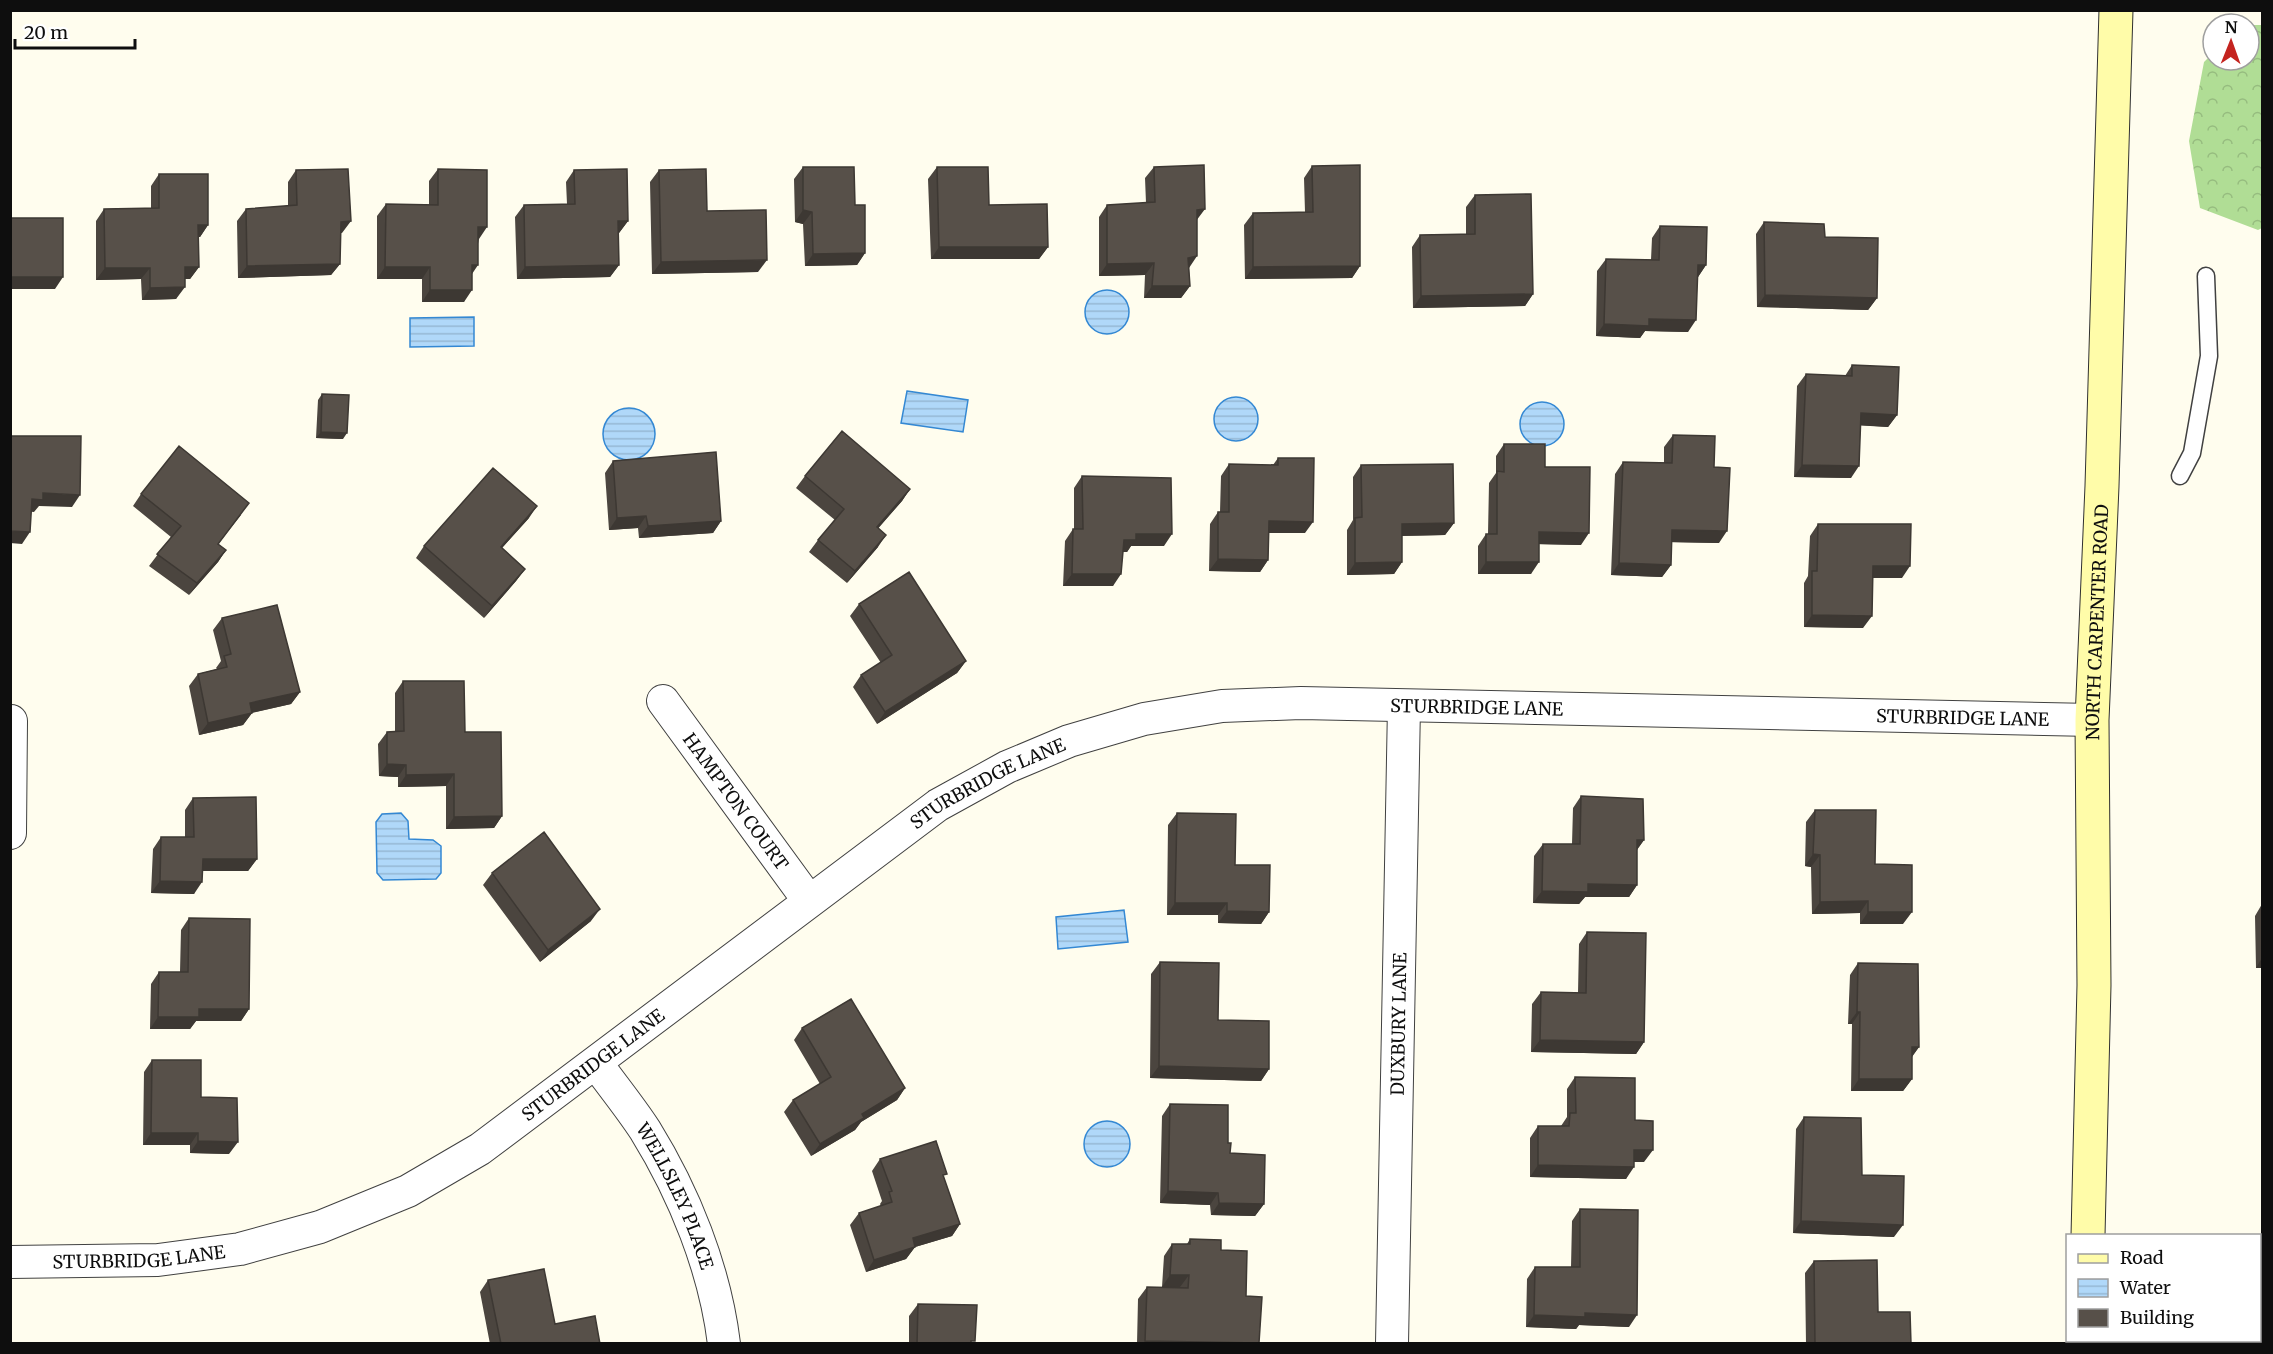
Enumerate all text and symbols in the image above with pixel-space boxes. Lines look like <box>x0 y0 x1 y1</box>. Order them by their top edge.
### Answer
scale bar <box>15 12 135 50</box>
north arrow <box>2201 12 2261 72</box>
text: N <box>2225 17 2238 37</box>
text: 20 m <box>24 21 68 44</box>
street label: NORTH CARPENTER ROAD <box>2080 504 2113 740</box>
street label: STURBRIDGE LANE <box>1390 693 1564 720</box>
street label: STURBRIDGE LANE <box>1876 704 2050 731</box>
street label: HAMPTON COURT <box>678 728 794 875</box>
street label: STURBRIDGE LANE <box>905 732 1069 834</box>
street label: DUXBURY LANE <box>1385 952 1411 1096</box>
street label: STURBRIDGE LANE <box>517 1003 669 1126</box>
street label: WELLSLEY PLACE <box>631 1118 719 1272</box>
legend <box>2066 1234 2261 1342</box>
street label: STURBRIDGE LANE <box>52 1240 227 1273</box>
text: Road <box>2120 1246 2164 1269</box>
text: Water <box>2119 1276 2171 1299</box>
text: Building <box>2120 1306 2194 1329</box>

